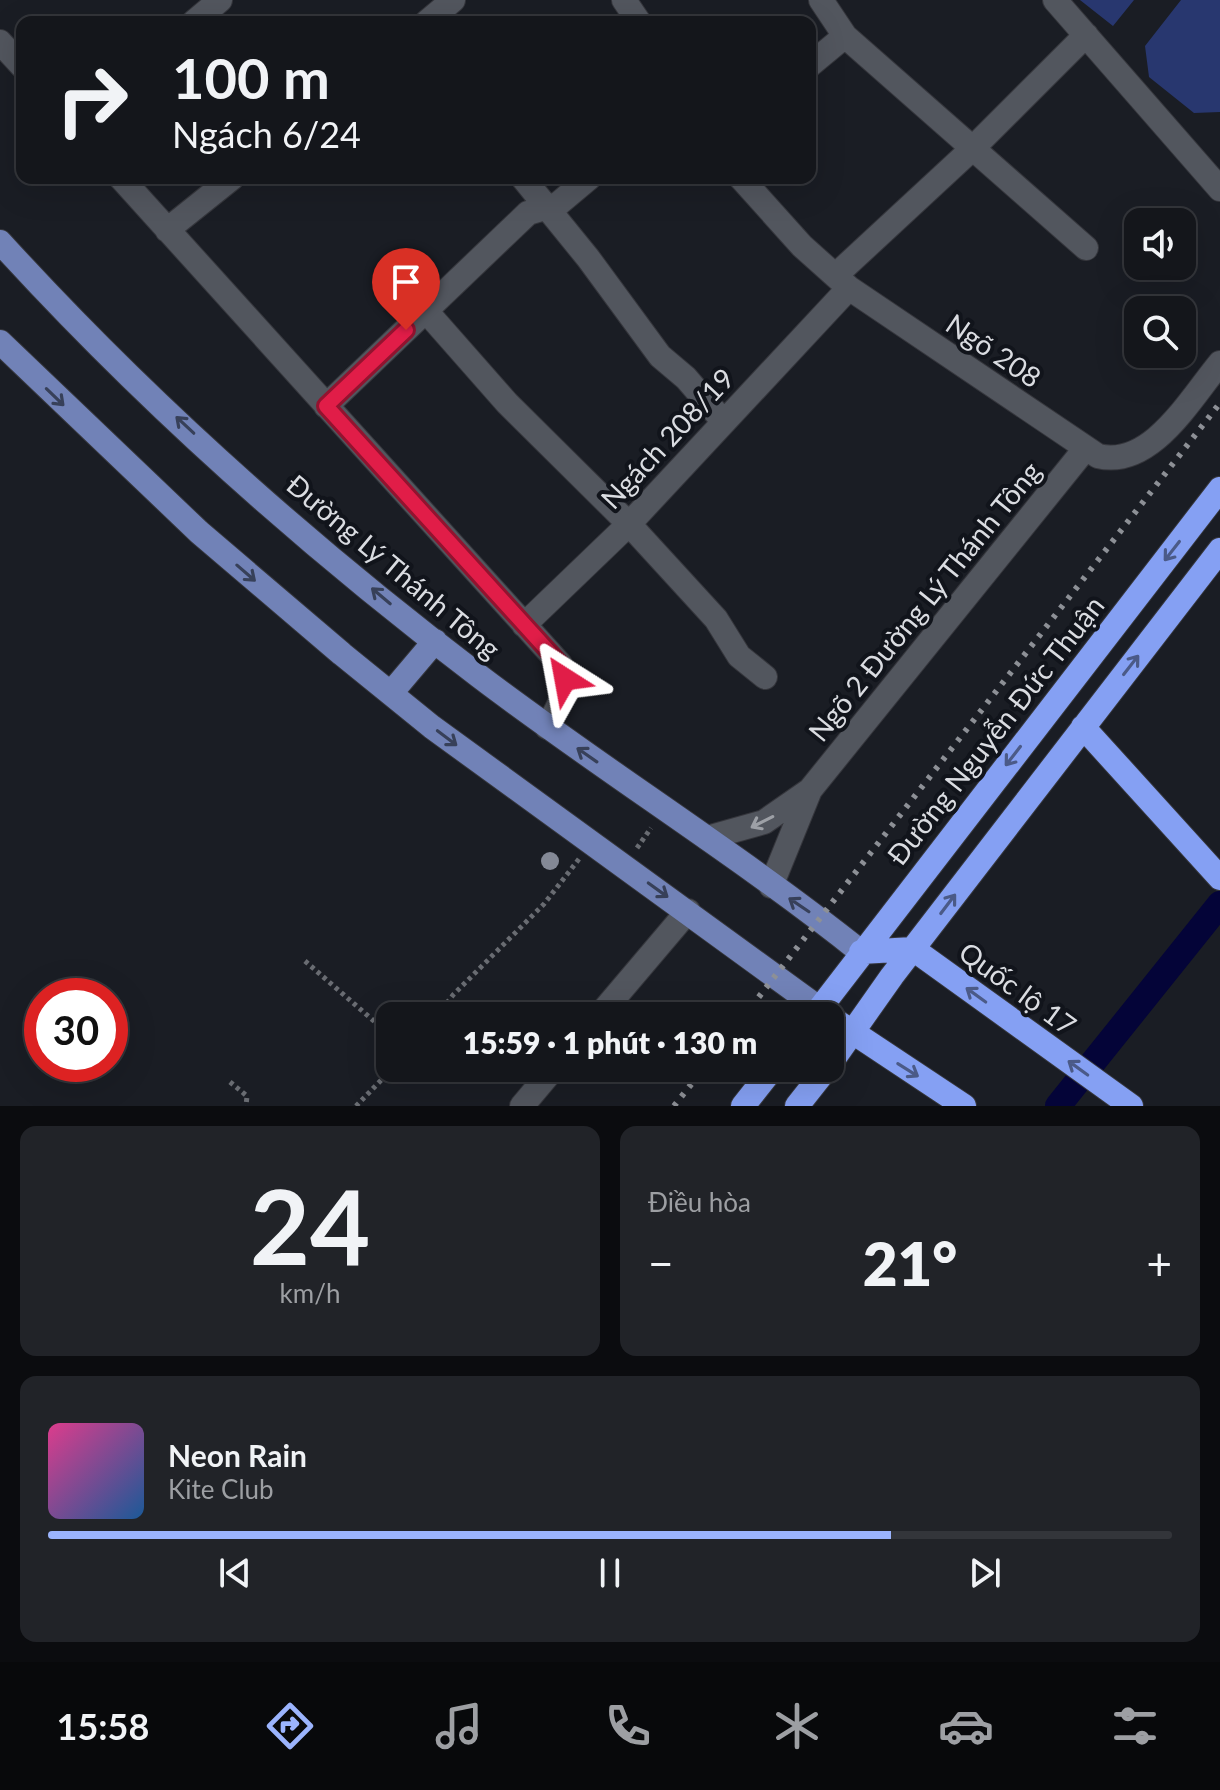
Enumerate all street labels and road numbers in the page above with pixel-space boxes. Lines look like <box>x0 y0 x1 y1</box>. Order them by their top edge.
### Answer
street label: Ngõ 208 <box>940 306 1048 394</box>
street label: Ngách 208/19 <box>593 361 741 515</box>
street label: Ngõ 2 Đường Lý Thánh Tông <box>801 454 1047 748</box>
street label: Đường Lý Thánh Tông <box>280 467 508 665</box>
street label: Đường Nguyễn Đức Thuận <box>879 589 1111 871</box>
street label: Quốc lộ 17 <box>953 934 1083 1042</box>

